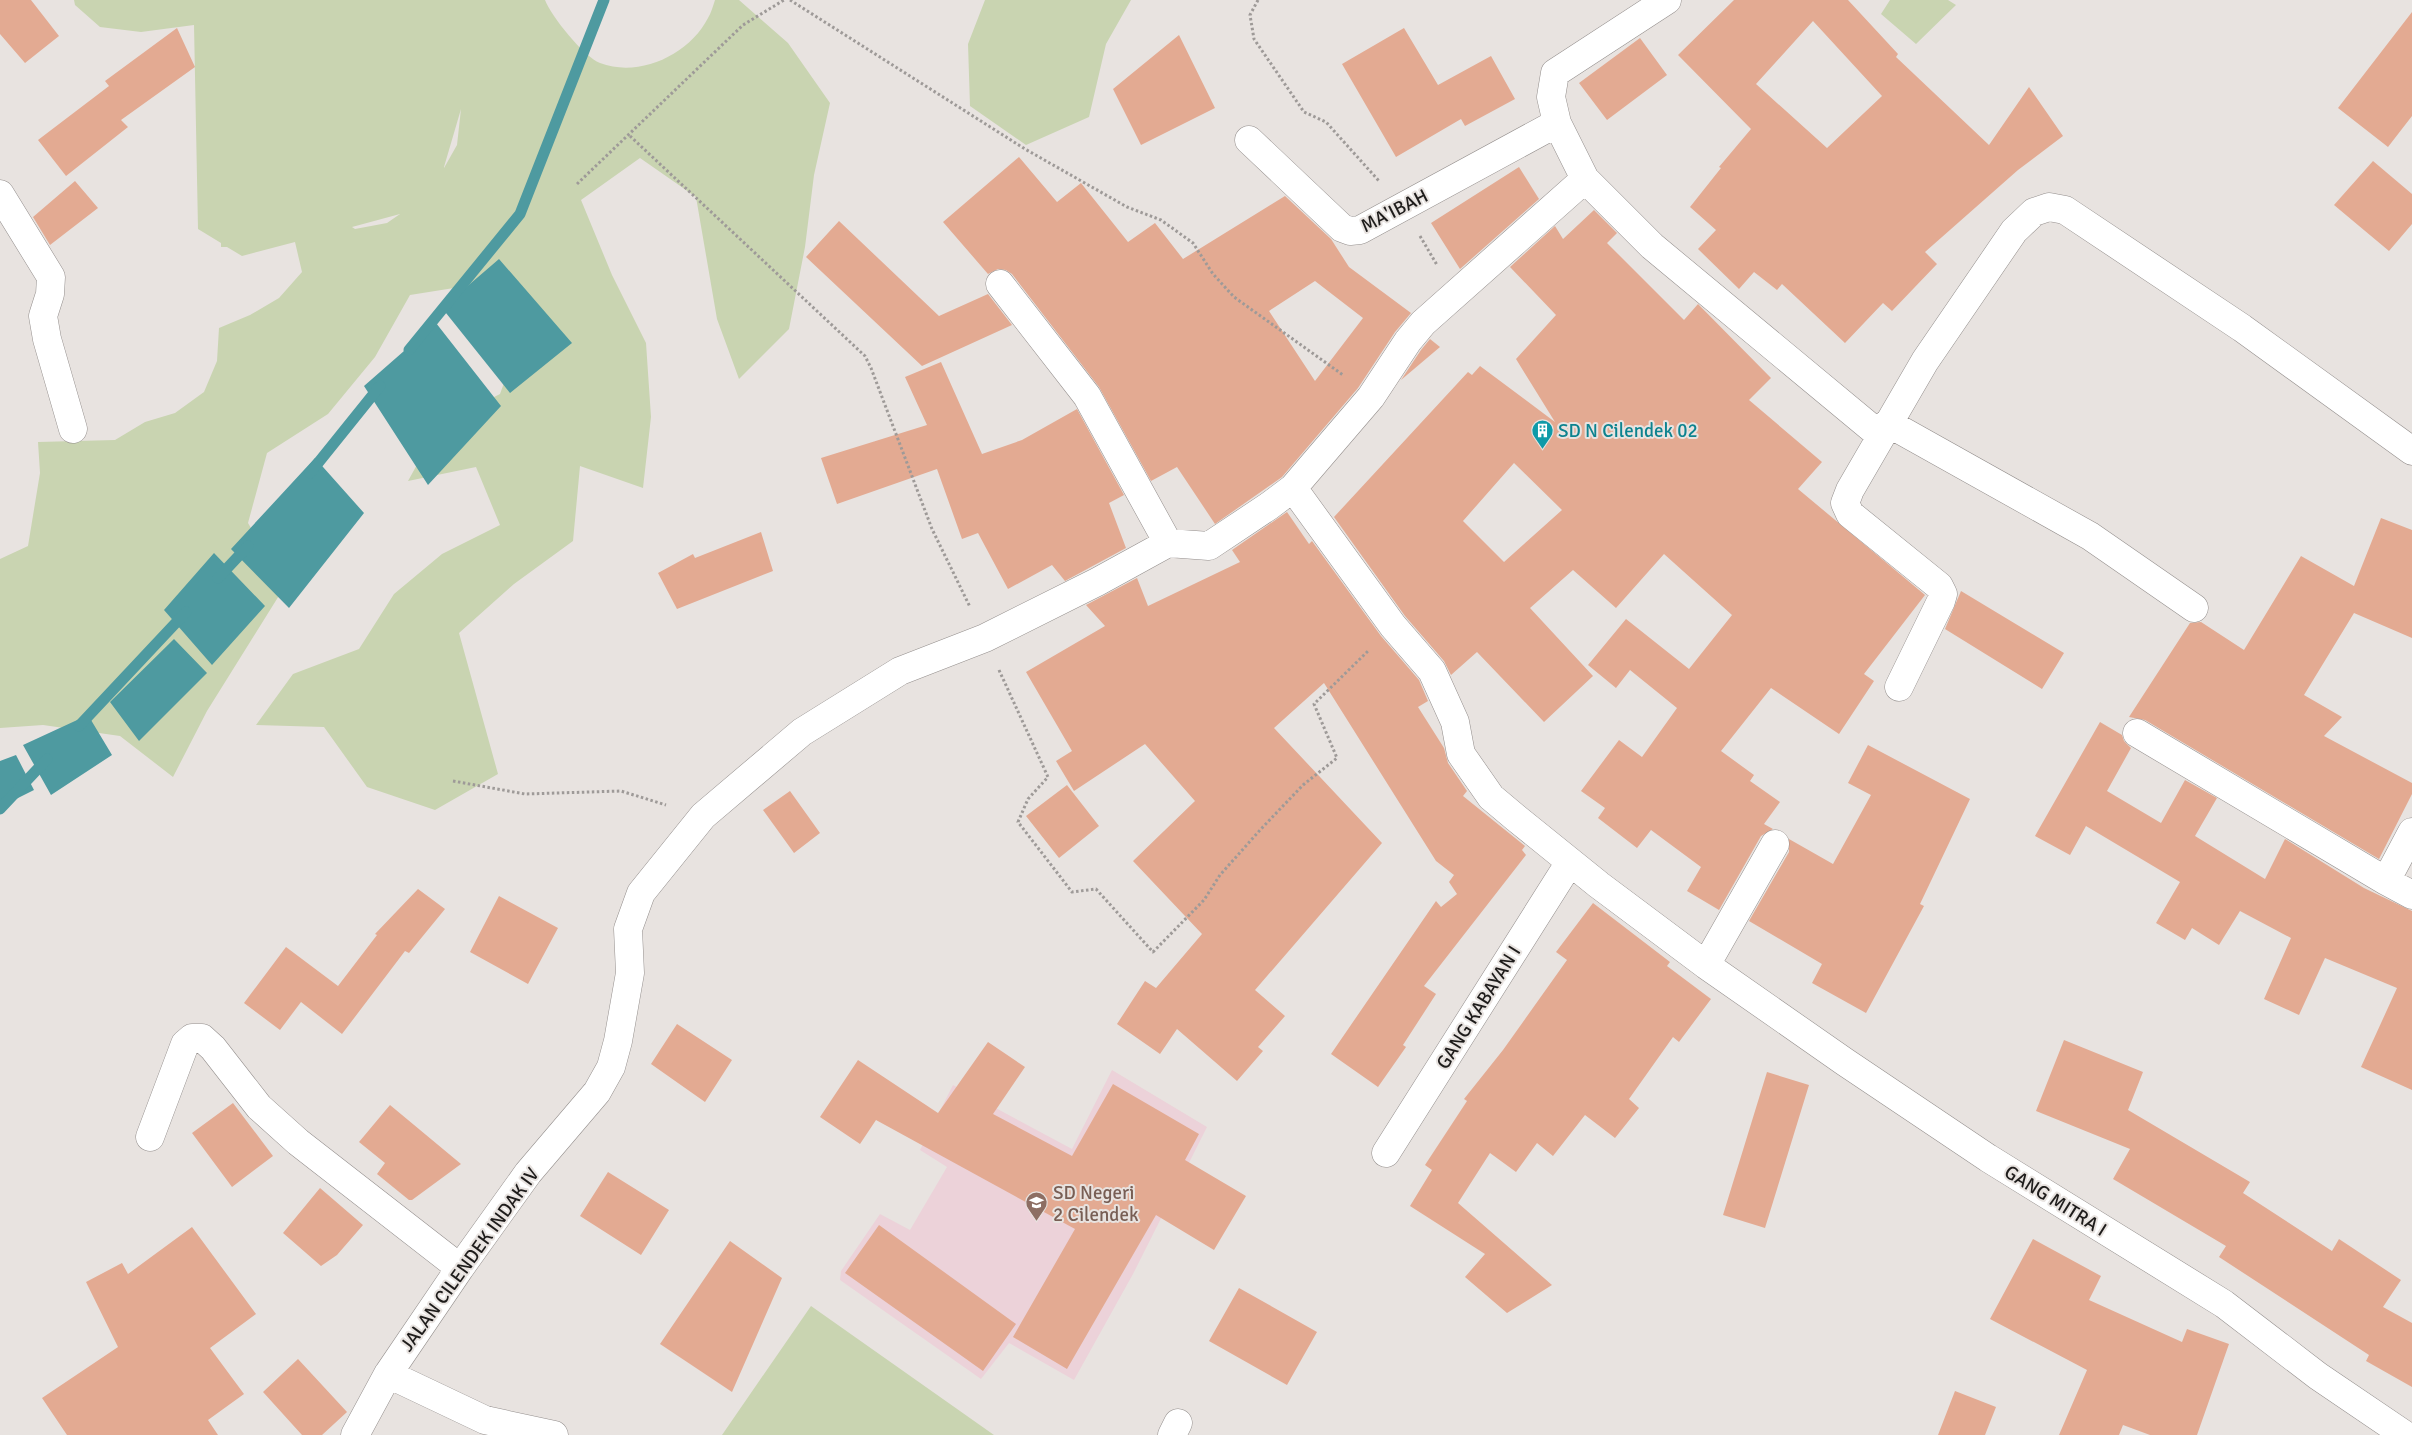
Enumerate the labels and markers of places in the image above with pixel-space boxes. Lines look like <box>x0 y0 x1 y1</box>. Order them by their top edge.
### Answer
building icon: SD N Cilendek 02 <box>1530 418 1554 449</box>
place label: SD N Cilendek 02 <box>1558 419 1698 443</box>
place label: SD Negeri 2 Cilendek <box>1053 1181 1139 1227</box>
school or university icon: SD Negeri 2 Cilendek <box>1025 1191 1049 1222</box>

